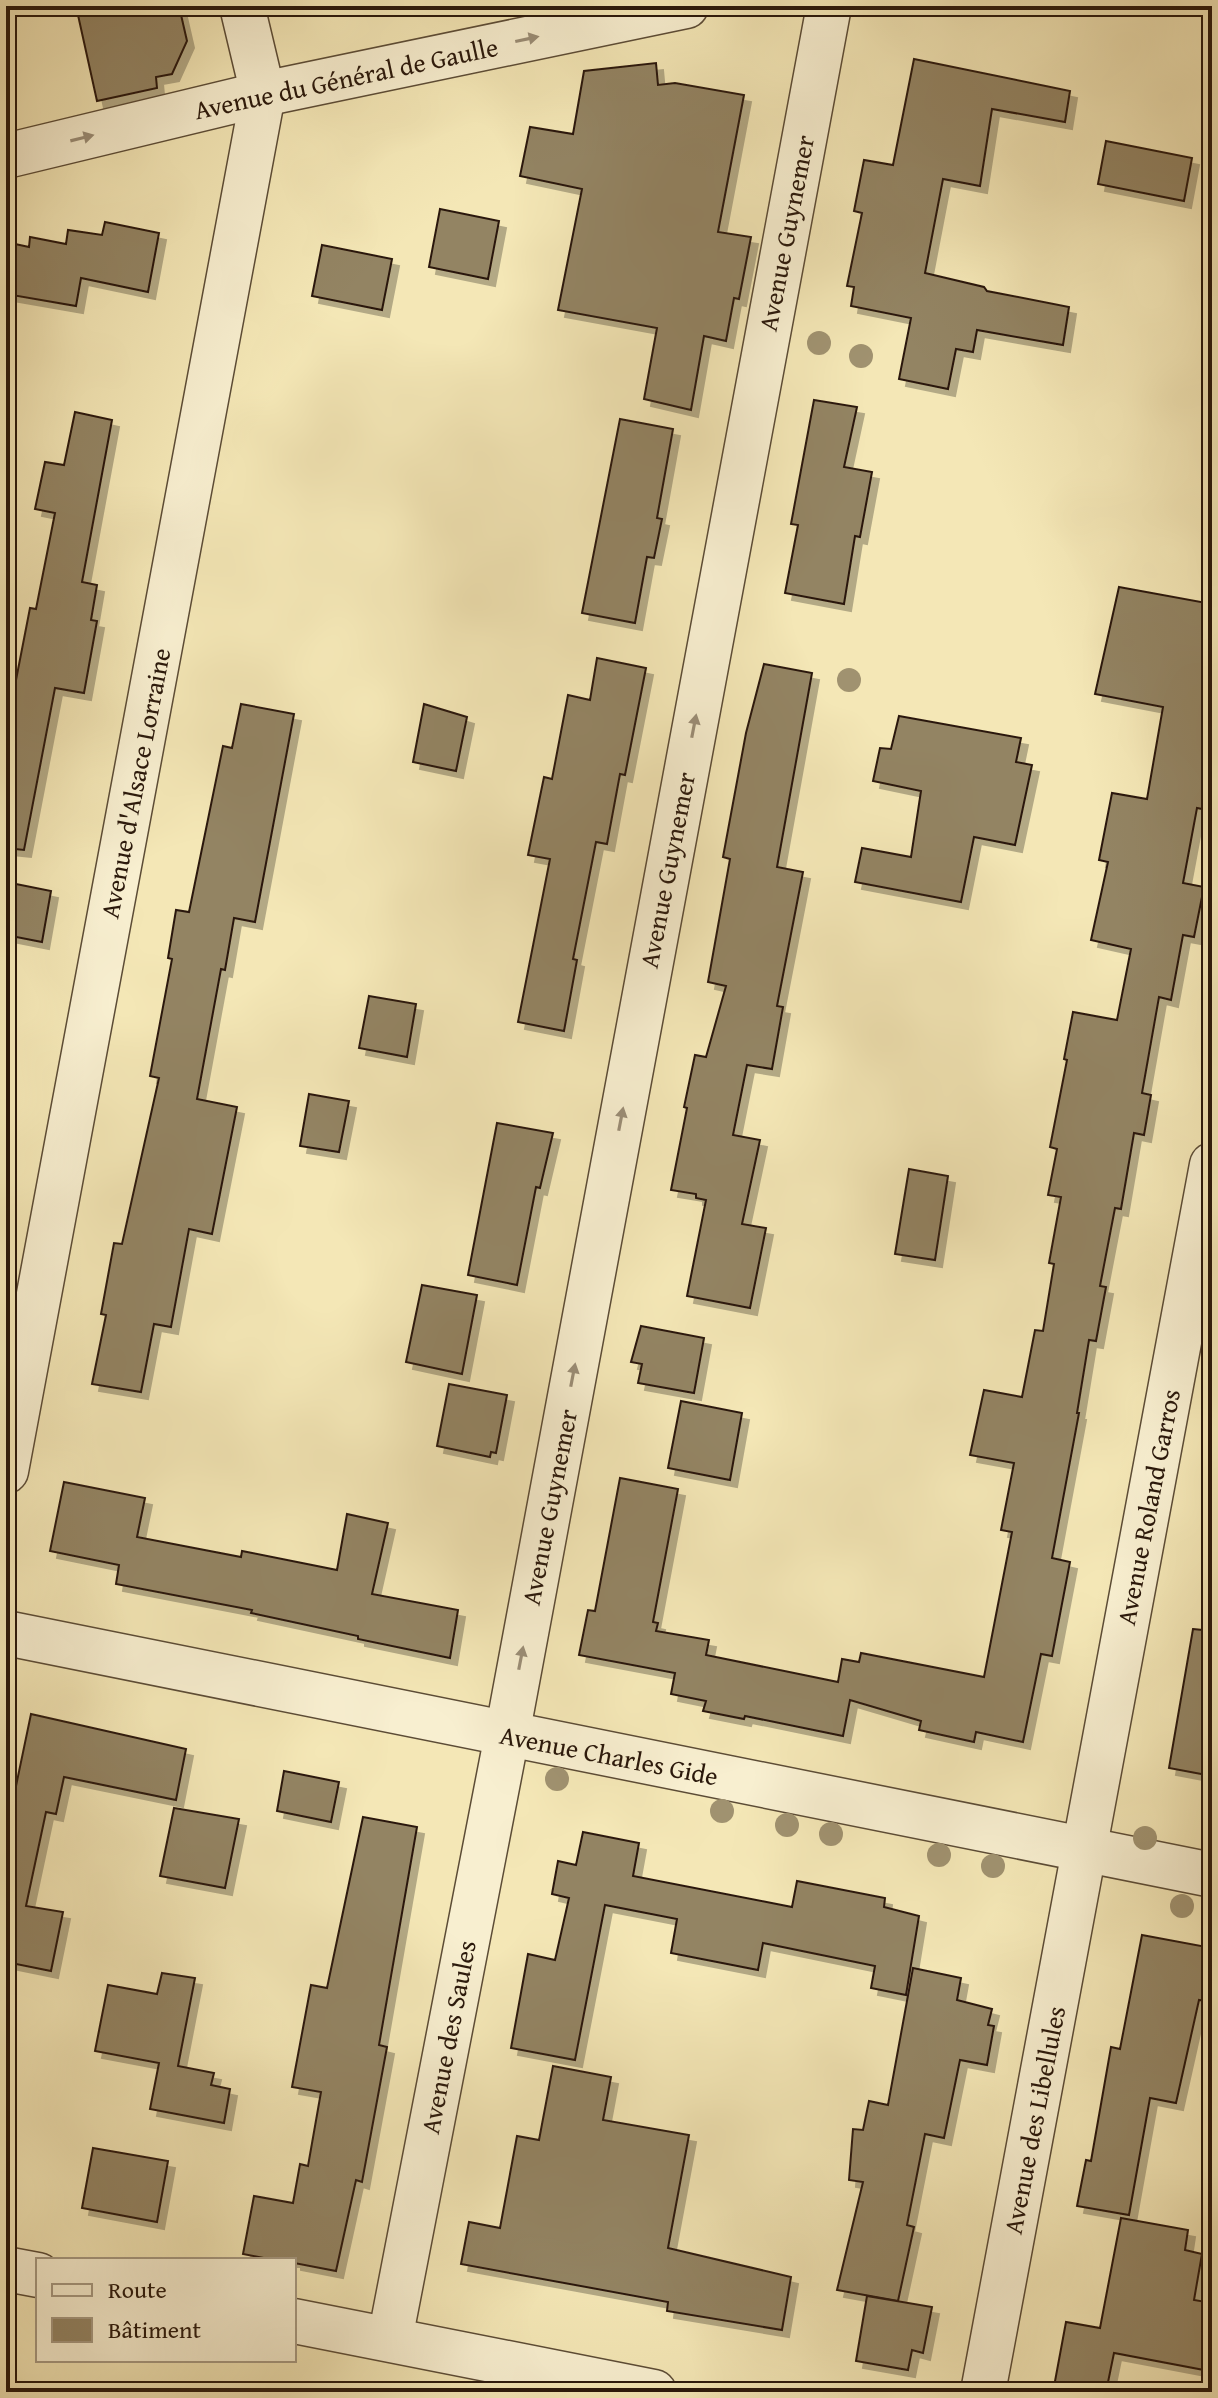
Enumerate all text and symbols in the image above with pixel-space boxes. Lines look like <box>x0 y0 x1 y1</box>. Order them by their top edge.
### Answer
street label: Avenue du Général de Gaulle <box>190 27 502 129</box>
one-way arrow <box>515 32 540 45</box>
one-way arrow <box>69 131 94 144</box>
street label: Avenue Guynemer <box>748 131 824 334</box>
street label: Avenue d'Alsace Lorraine <box>90 644 180 922</box>
one-way arrow <box>689 713 701 738</box>
street label: Avenue Guynemer <box>629 768 705 971</box>
one-way arrow <box>615 1107 627 1132</box>
one-way arrow <box>568 1362 580 1387</box>
street label: Avenue Roland Garros <box>1106 1386 1190 1628</box>
street label: Avenue Guynemer <box>511 1405 587 1608</box>
one-way arrow <box>515 1645 527 1670</box>
street label: Avenue Charles Gide <box>497 1715 721 1795</box>
street label: Avenue des Saules <box>410 1937 486 2137</box>
street label: Avenue des Libellules <box>993 2002 1075 2238</box>
legend <box>36 2258 296 2362</box>
text: Route <box>108 2272 167 2307</box>
text: Bâtiment <box>108 2312 202 2347</box>

